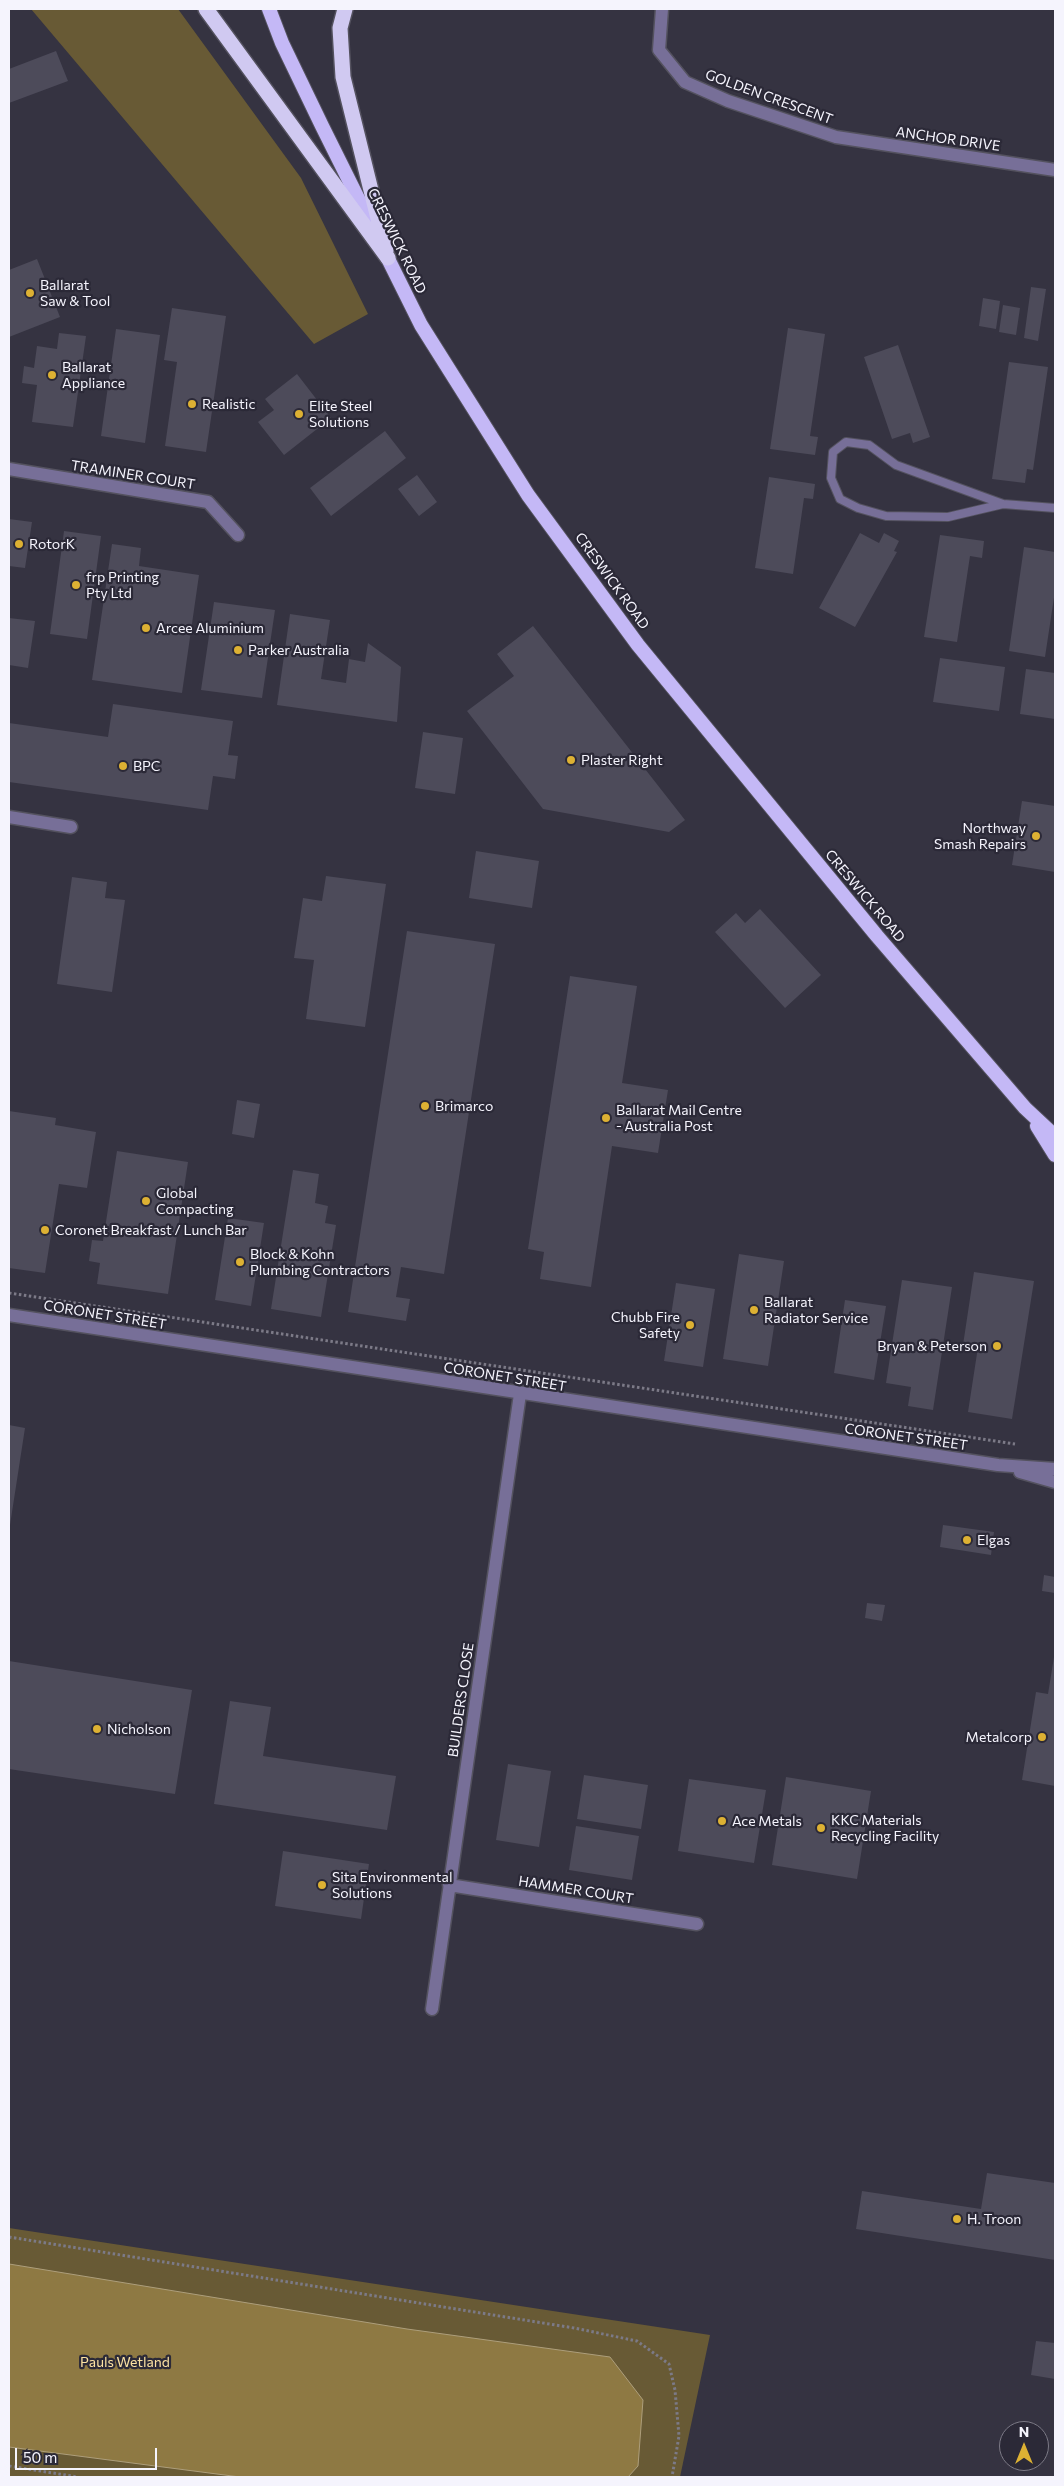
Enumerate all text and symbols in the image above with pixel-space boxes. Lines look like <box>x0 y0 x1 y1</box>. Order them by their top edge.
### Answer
street label: GOLDEN CRESCENT <box>703 66 835 128</box>
street label: ANCHOR DRIVE <box>895 123 1001 155</box>
street label: CRESWICK ROAD <box>364 186 430 296</box>
place label: Ballarat Saw & Tool <box>40 277 110 310</box>
marker: Ballarat Saw & Tool <box>24 287 36 299</box>
place label: Ballarat Appliance <box>62 359 125 392</box>
marker: Ballarat Appliance <box>46 369 58 381</box>
place label: Realistic <box>202 396 255 412</box>
marker: Realistic <box>186 398 198 410</box>
place label: Elite Steel Solutions <box>309 398 372 431</box>
marker: Elite Steel Solutions <box>293 408 305 420</box>
street label: TRAMINER COURT <box>70 457 196 493</box>
street label: CRESWICK ROAD <box>571 529 653 633</box>
place label: RotorK <box>29 536 75 552</box>
marker: RotorK <box>13 538 25 550</box>
place label: frp Printing Pty Ltd <box>86 569 159 602</box>
marker: frp Printing Pty Ltd <box>70 579 82 591</box>
place label: Arcee Aluminium <box>156 620 264 636</box>
marker: Arcee Aluminium <box>140 622 152 634</box>
place label: Parker Australia <box>248 642 349 658</box>
marker: Parker Australia <box>232 644 244 656</box>
place label: Plaster Right <box>581 752 663 768</box>
marker: Plaster Right <box>565 754 577 766</box>
place label: BPC <box>133 758 160 774</box>
marker: BPC <box>117 760 129 772</box>
place label: Northway Smash Repairs <box>934 820 1026 852</box>
marker: Northway Smash Repairs <box>1030 830 1042 842</box>
street label: CRESWICK ROAD <box>822 846 908 946</box>
place label: Brimarco <box>435 1098 493 1114</box>
marker: Brimarco <box>419 1100 431 1112</box>
place label: Ballarat Mail Centre - Australia Post <box>616 1102 742 1134</box>
marker: Ballarat Mail Centre - Australia Post <box>600 1112 612 1124</box>
place label: Global Compacting <box>156 1185 234 1218</box>
marker: Global Compacting <box>140 1195 152 1207</box>
place label: Coronet Breakfast / Lunch Bar <box>55 1222 247 1238</box>
marker: Coronet Breakfast / Lunch Bar <box>39 1224 51 1236</box>
place label: Block & Kohn Plumbing Contractors <box>250 1246 390 1278</box>
marker: Block & Kohn Plumbing Contractors <box>234 1256 246 1268</box>
place label: Ballarat Radiator Service <box>764 1294 868 1326</box>
street label: CORONET STREET <box>42 1297 168 1333</box>
marker: Ballarat Radiator Service <box>748 1304 760 1316</box>
place label: Chubb Fire Safety <box>611 1309 680 1341</box>
marker: Chubb Fire Safety <box>684 1319 696 1331</box>
place label: Bryan & Peterson <box>877 1338 987 1354</box>
marker: Bryan & Peterson <box>991 1340 1003 1352</box>
street label: CORONET STREET <box>442 1359 568 1395</box>
street label: CORONET STREET <box>843 1420 969 1454</box>
place label: Elgas <box>977 1532 1010 1548</box>
marker: Elgas <box>961 1534 973 1546</box>
street label: BUILDERS CLOSE <box>445 1642 477 1758</box>
place label: Nicholson <box>107 1721 171 1737</box>
marker: Nicholson <box>91 1723 103 1735</box>
place label: Metalcorp <box>966 1729 1032 1745</box>
marker: Metalcorp <box>1036 1731 1048 1743</box>
place label: KKC Materials Recycling Facility <box>831 1812 939 1844</box>
place label: Ace Metals <box>732 1813 802 1829</box>
marker: Ace Metals <box>716 1815 728 1827</box>
marker: KKC Materials Recycling Facility <box>815 1822 827 1834</box>
place label: Sita Environmental Solutions <box>332 1869 452 1901</box>
street label: HAMMER COURT <box>517 1873 635 1907</box>
marker: Sita Environmental Solutions <box>316 1879 328 1891</box>
place label: H. Troon <box>967 2211 1021 2227</box>
marker: H. Troon <box>951 2213 963 2225</box>
park label: Pauls Wetland <box>80 2354 170 2370</box>
north arrow <box>999 2421 1049 2471</box>
text: N <box>1019 2423 1029 2440</box>
scale bar <box>18 2438 160 2470</box>
text: 50 m <box>23 2448 57 2466</box>

